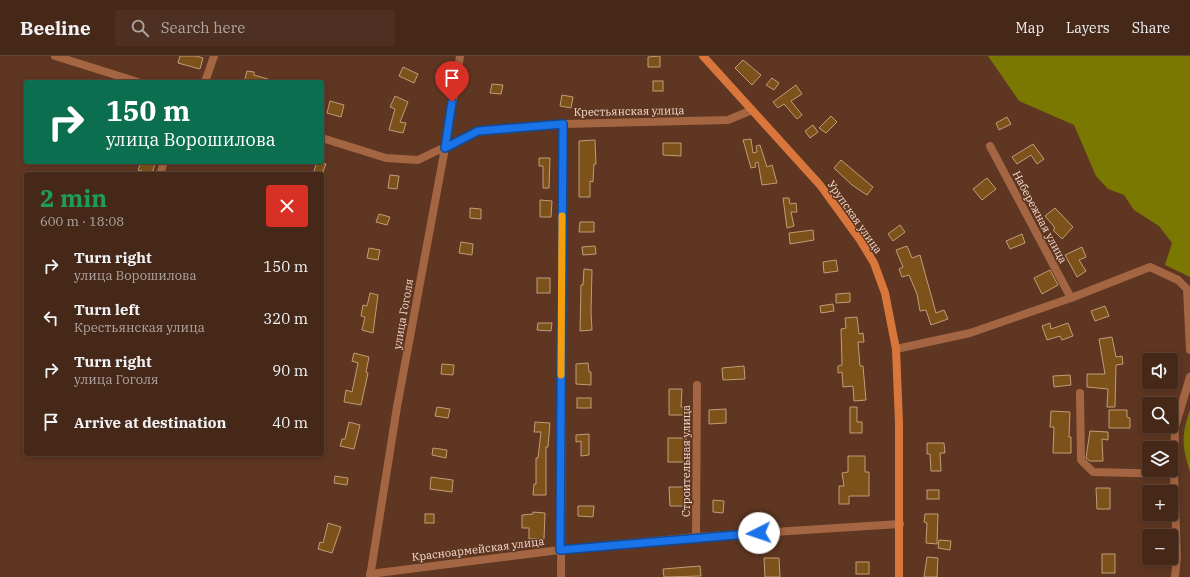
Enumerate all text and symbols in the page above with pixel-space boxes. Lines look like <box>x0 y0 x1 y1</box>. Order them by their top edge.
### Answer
search box <box>115 10 395 46</box>
text: Beeline <box>20 16 91 40</box>
icon: search <box>129 17 151 39</box>
text: Search here <box>161 18 245 37</box>
text: Map <box>1016 19 1044 37</box>
text: Layers <box>1066 19 1110 37</box>
text: Share <box>1132 19 1170 37</box>
pin <box>435 61 469 102</box>
icon: arrive <box>441 67 463 89</box>
text: 150 m <box>106 92 190 129</box>
icon: right <box>40 96 92 148</box>
street label: Крестьянская улица <box>574 103 684 119</box>
text: улица Ворошилова <box>106 128 276 151</box>
street label: Набережная улица <box>1010 168 1070 266</box>
street label: Урупская улица <box>825 178 885 256</box>
text: 2 min <box>40 182 107 214</box>
button: close <box>266 185 308 227</box>
text: 600 m · 18:08 <box>40 213 124 230</box>
text: Turn right <box>74 248 152 267</box>
icon: right <box>40 255 62 277</box>
text: 150 m <box>263 257 308 276</box>
text: улица Ворошилова <box>74 267 197 284</box>
street label: улица Гоголя <box>390 278 416 350</box>
text: Turn left <box>74 300 140 319</box>
icon: left <box>40 307 62 329</box>
text: 320 m <box>263 309 308 328</box>
text: Крестьянская улица <box>74 319 205 336</box>
text: Turn right <box>74 352 152 371</box>
map controls <box>1142 353 1178 565</box>
button: sound <box>1142 353 1178 389</box>
icon: right <box>40 359 62 381</box>
text: 90 m <box>272 361 308 380</box>
text: улица Гоголя <box>74 371 159 388</box>
button: search <box>1142 397 1178 433</box>
street label: Строительная улица <box>679 405 693 517</box>
icon: arrive <box>40 411 62 433</box>
text: Arrive at destination <box>74 413 226 432</box>
text: 40 m <box>272 413 308 432</box>
button: layers <box>1142 441 1178 477</box>
button: + <box>1142 485 1178 521</box>
position arrow <box>738 512 780 554</box>
button: − <box>1142 529 1178 565</box>
street label: Красноармейская улица <box>411 534 545 564</box>

